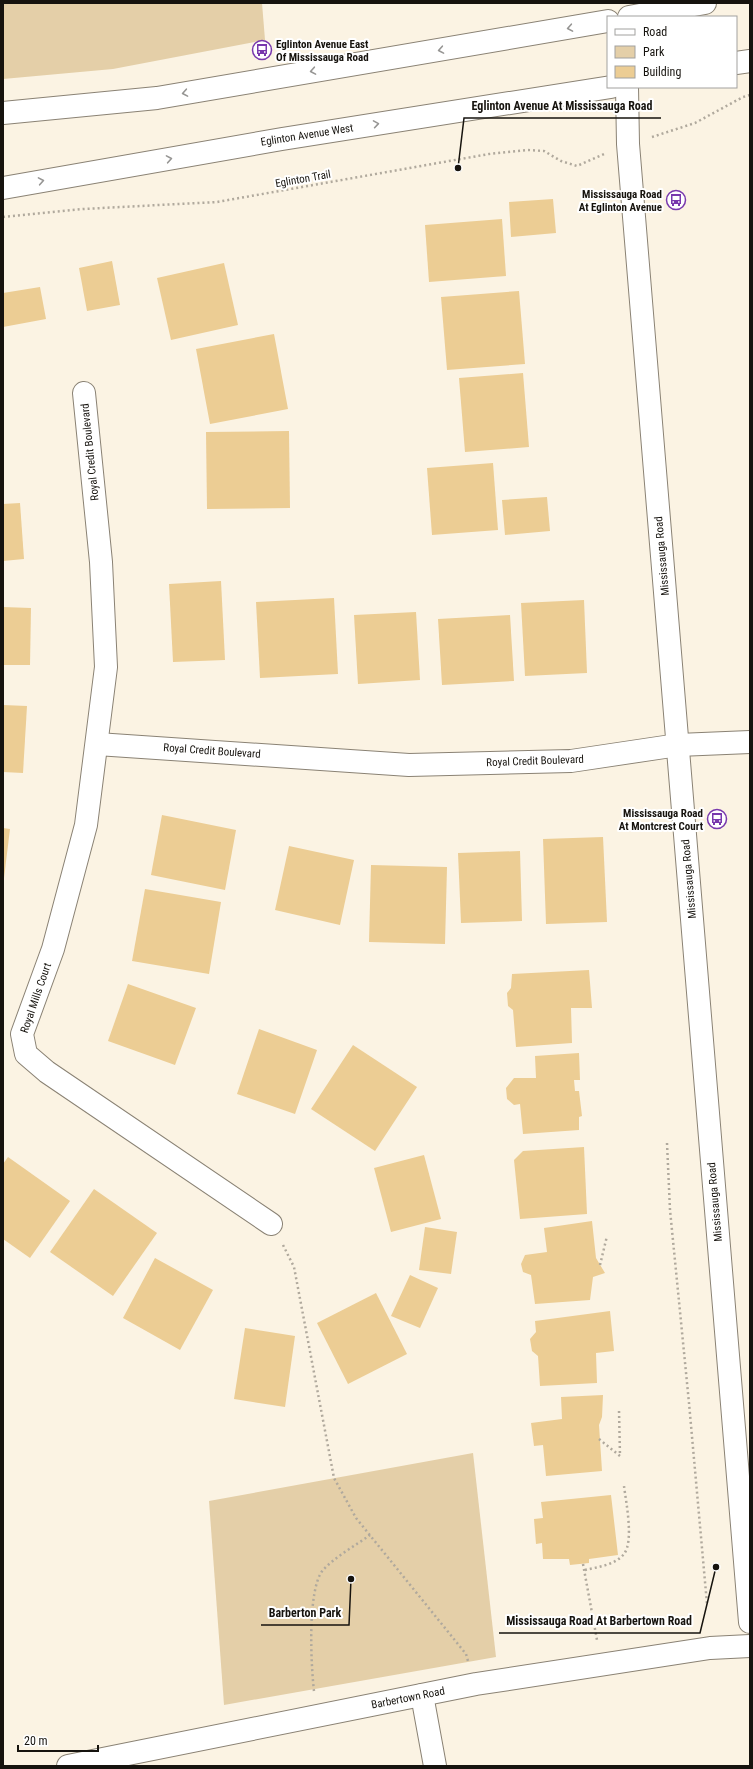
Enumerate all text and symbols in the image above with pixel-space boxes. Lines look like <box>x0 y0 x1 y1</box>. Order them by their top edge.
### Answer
legend <box>607 16 737 88</box>
one-way arrow <box>567 23 573 32</box>
text: Road <box>643 25 667 39</box>
place label: Eglinton Avenue East Of Mississauga Road <box>276 38 369 64</box>
bus stop icon: Eglinton Avenue East Of Mississauga Road <box>251 39 273 61</box>
one-way arrow <box>438 45 445 53</box>
text: Park <box>643 45 665 59</box>
text: Building <box>643 65 681 79</box>
one-way arrow <box>310 66 316 75</box>
one-way arrow <box>182 88 188 97</box>
callout: Eglinton Avenue At Mississauga Road <box>464 94 661 118</box>
text: Eglinton Avenue At Mississauga Road <box>472 99 652 113</box>
one-way arrow <box>373 120 379 129</box>
street label: Eglinton Avenue West <box>260 121 354 149</box>
one-way arrow <box>166 155 173 163</box>
street label: Eglinton Trail <box>274 168 332 190</box>
one-way arrow <box>38 177 45 186</box>
place label: Mississauga Road At Eglinton Avenue <box>579 188 662 214</box>
bus stop icon: Mississauga Road At Eglinton Avenue <box>665 189 687 211</box>
street label: Royal Credit Boulevard <box>78 403 102 501</box>
street label: Mississauga Road <box>652 516 672 596</box>
street label: Royal Credit Boulevard <box>163 741 261 761</box>
street label: Royal Credit Boulevard <box>486 753 584 769</box>
place label: Mississauga Road At Montcrest Court <box>619 807 704 833</box>
bus stop icon: Mississauga Road At Montcrest Court <box>706 808 728 830</box>
street label: Mississauga Road <box>679 839 699 919</box>
street label: Royal Mills Court <box>18 961 54 1035</box>
street label: Mississauga Road <box>705 1162 725 1242</box>
callout: Barberton Park <box>261 1601 349 1625</box>
text: Barberton Park <box>269 1606 342 1620</box>
callout: Mississauga Road At Barbertown Road <box>499 1609 700 1633</box>
text: Mississauga Road At Barbertown Road <box>506 1614 692 1628</box>
street label: Barbertown Road <box>370 1685 446 1711</box>
scale bar <box>18 1727 98 1753</box>
text: 20 m <box>24 1734 48 1748</box>

